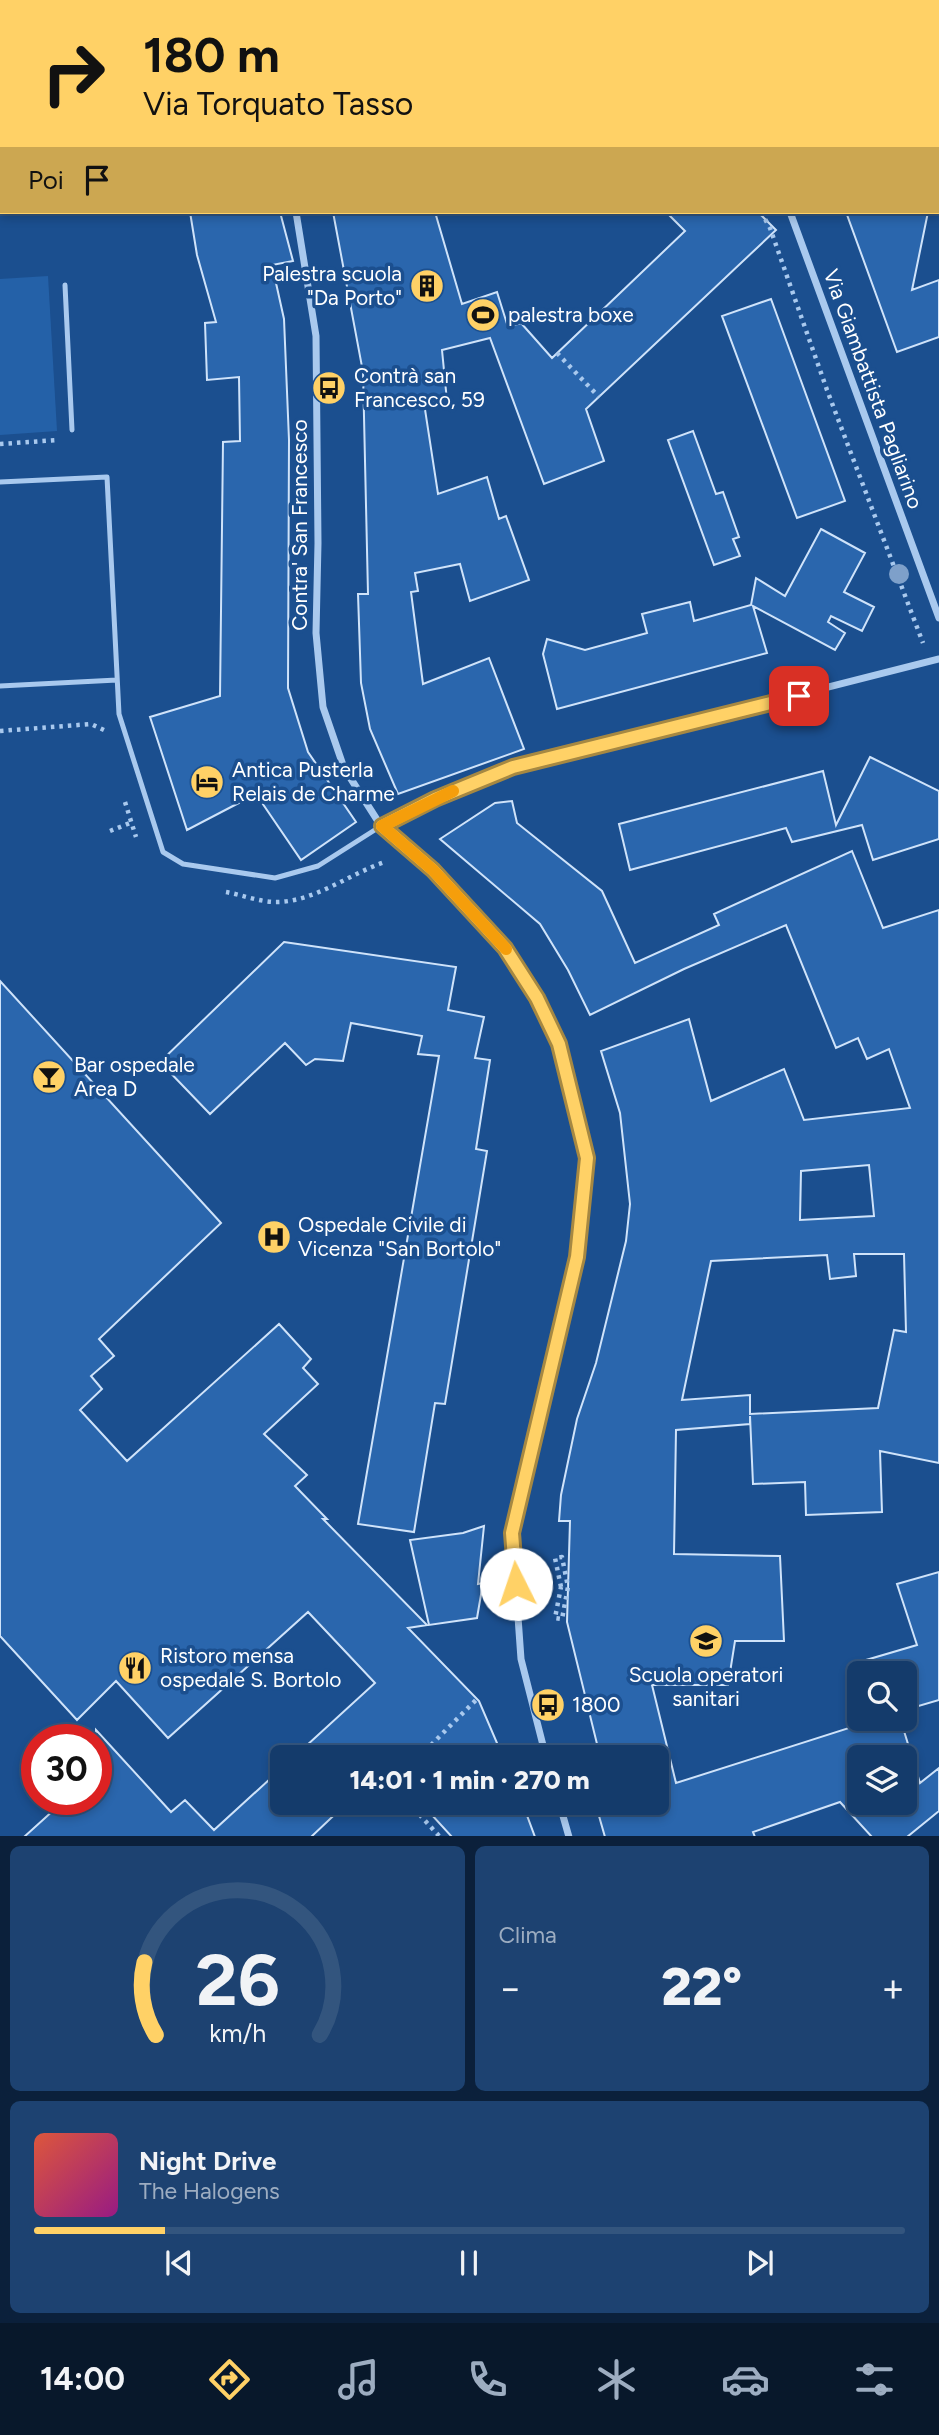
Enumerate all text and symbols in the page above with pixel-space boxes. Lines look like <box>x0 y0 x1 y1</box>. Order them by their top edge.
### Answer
text: 180 m <box>143 25 280 84</box>
icon: right <box>28 28 119 119</box>
text: Via Torquato Tasso <box>143 85 413 123</box>
icon: arrive <box>78 161 116 199</box>
text: Poi <box>28 164 64 196</box>
place label: Palestra scuola "Da Porto" <box>262 261 402 310</box>
street label: Via Giambattista Pagliarino <box>818 266 929 512</box>
building icon: Palestra scuola "Da Porto" <box>408 267 446 305</box>
sports icon: palestra boxe <box>464 296 502 334</box>
place label: palestra boxe <box>508 302 634 327</box>
place label: Contrà san Francesco, 59 <box>354 363 485 412</box>
bus stop icon: Contrà san Francesco, 59 <box>310 369 348 407</box>
street label: Contra' San Francesco <box>287 419 312 631</box>
pin <box>769 666 829 726</box>
icon: arrive <box>780 677 818 715</box>
place label: Antica Pusterla Relais de Charme <box>232 757 395 806</box>
hotel icon: Antica Pusterla Relais de Charme <box>188 763 226 801</box>
place label: Bar ospedale Area D <box>74 1052 195 1101</box>
bar icon: Bar ospedale Area D <box>30 1058 68 1096</box>
place label: Ospedale Civile di Vicenza "San Bortolo" <box>298 1212 501 1261</box>
hospital icon: Ospedale Civile di Vicenza "San Bortolo" <box>255 1218 293 1256</box>
position arrow <box>479 1547 553 1621</box>
school or university icon: Scuola operatori sanitari <box>687 1622 725 1660</box>
place label: Ristoro mensa ospedale S. Bortolo <box>160 1643 342 1692</box>
restaurant icon: Ristoro mensa ospedale S. Bortolo <box>116 1649 154 1687</box>
map controls <box>847 1661 917 1815</box>
button: search <box>847 1661 917 1731</box>
place label: Scuola operatori sanitari <box>629 1662 783 1711</box>
bus stop icon: 1800 <box>529 1686 567 1724</box>
place label: 1800 <box>572 1692 621 1717</box>
speed limit sign: 30 <box>21 1724 112 1815</box>
button: layers <box>847 1745 917 1815</box>
text: 14:01 · 1 min · 270 m <box>349 1764 590 1796</box>
text: Clima <box>499 1921 557 1949</box>
text: 26 <box>195 1936 279 2023</box>
text: 22° <box>661 1956 742 2018</box>
text: − <box>499 1965 522 2011</box>
text: + <box>881 1965 905 2011</box>
text: km/h <box>209 2017 266 2047</box>
text: Night Drive <box>139 2145 276 2177</box>
text: The Halogens <box>139 2177 280 2205</box>
icon: previous <box>160 2244 198 2282</box>
icon: pause <box>450 2244 488 2282</box>
icon: next <box>741 2244 779 2282</box>
icon: directions <box>205 2355 254 2404</box>
icon: music <box>334 2355 383 2404</box>
icon: phone <box>463 2355 512 2404</box>
icon: climate <box>592 2355 641 2404</box>
icon: car <box>721 2355 770 2404</box>
icon: filters <box>850 2355 899 2404</box>
text: 14:00 <box>40 2360 125 2398</box>

